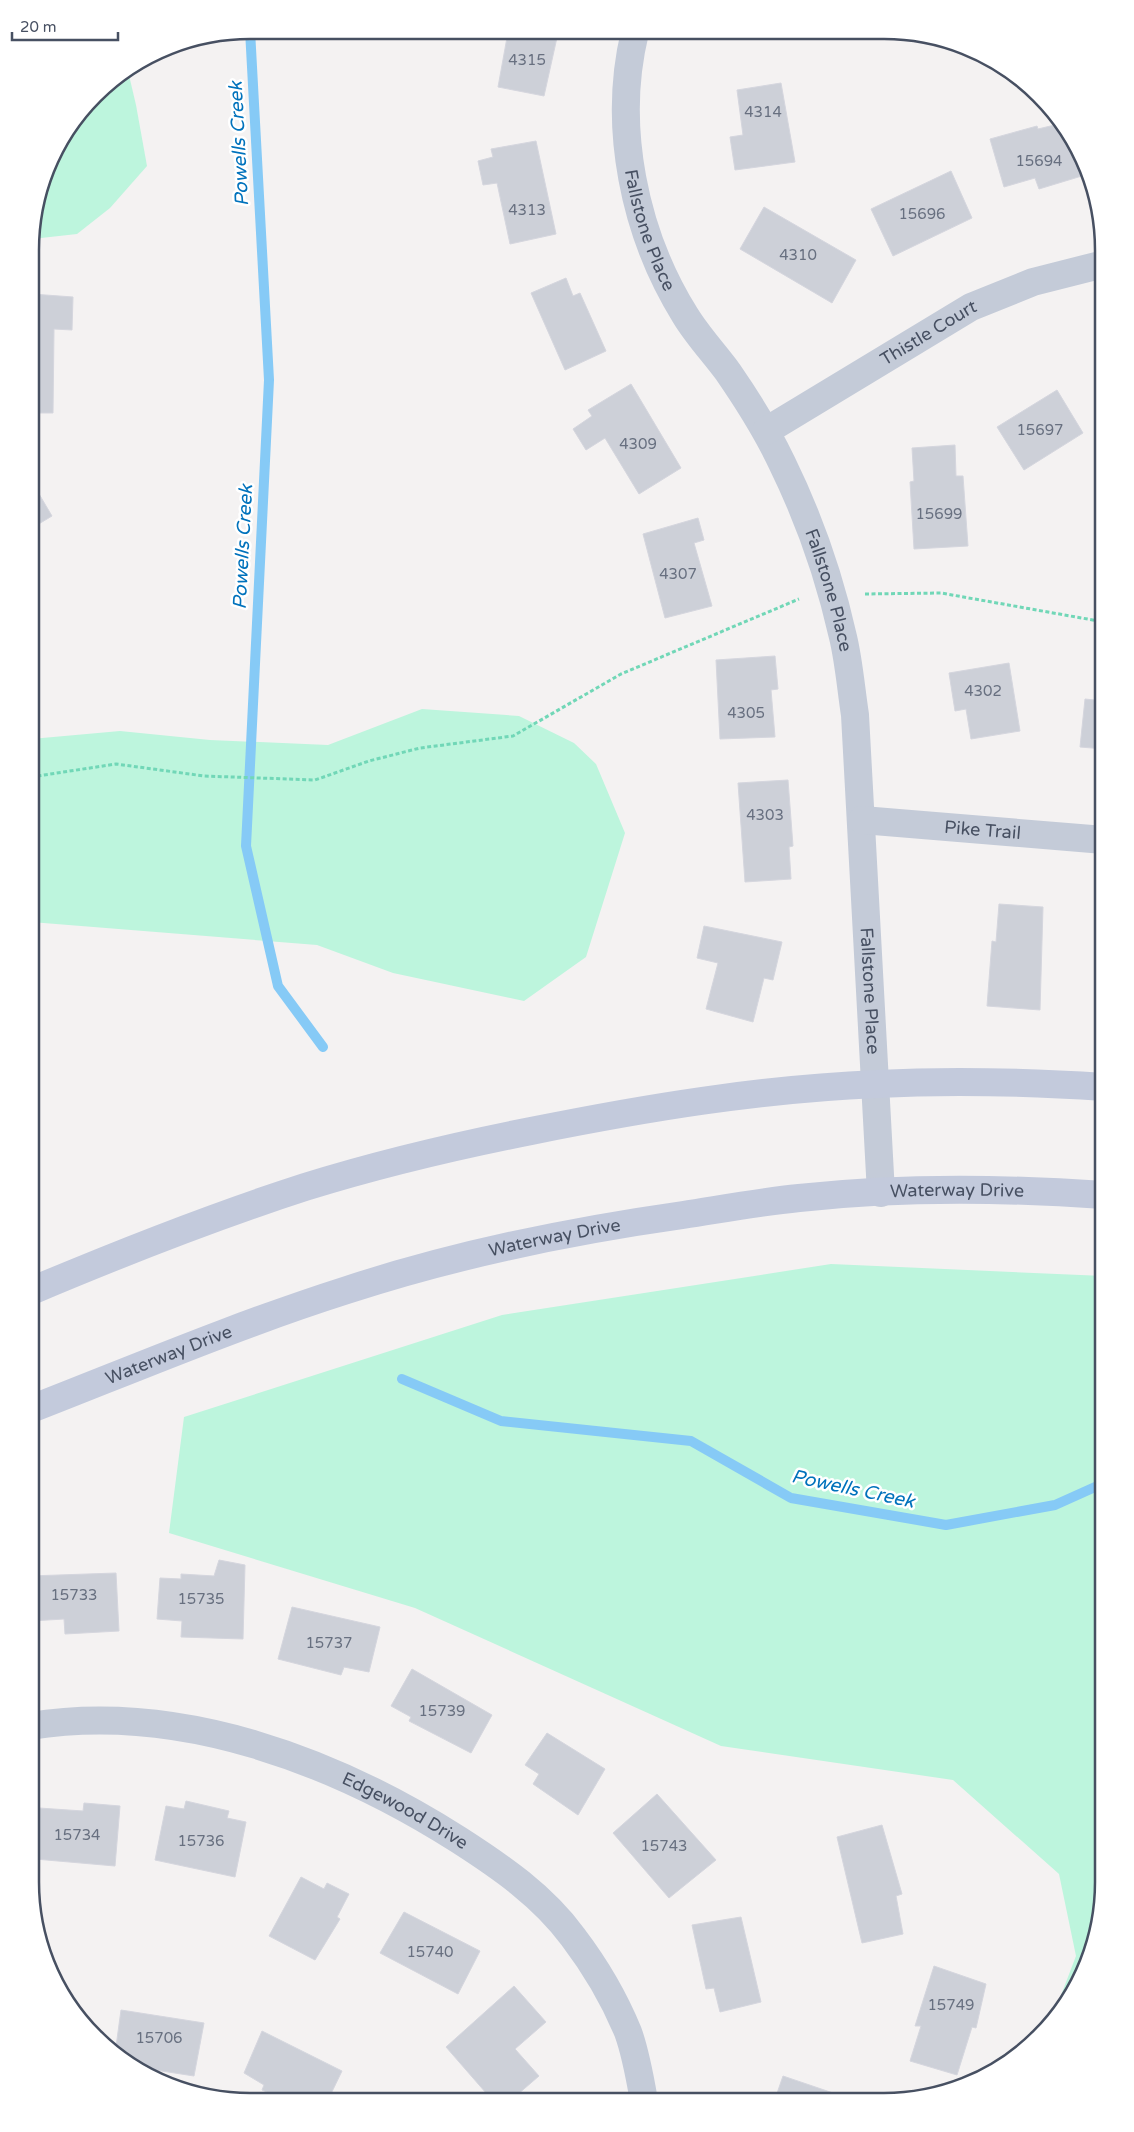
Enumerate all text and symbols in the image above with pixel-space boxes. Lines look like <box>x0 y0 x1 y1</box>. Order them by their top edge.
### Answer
scale bar <box>12 10 119 42</box>
text: 20 m <box>20 18 57 36</box>
house number: 4315 <box>508 51 546 69</box>
water label: Powells Creek <box>225 79 253 207</box>
house number: 4314 <box>744 103 782 121</box>
house number: 15694 <box>1015 152 1063 170</box>
street label: Fallstone Place <box>620 168 680 295</box>
house number: 4313 <box>508 201 546 219</box>
house number: 15696 <box>898 205 946 223</box>
house number: 4310 <box>779 246 817 264</box>
street label: Thistle Court <box>876 295 980 370</box>
house number: 15697 <box>1016 421 1064 439</box>
house number: 4309 <box>619 435 657 453</box>
water label: Powells Creek <box>229 482 257 610</box>
house number: 15699 <box>915 505 963 523</box>
street label: Fallstone Place <box>800 526 857 654</box>
house number: 4307 <box>659 565 697 583</box>
house number: 4302 <box>964 682 1002 700</box>
house number: 4305 <box>727 704 765 722</box>
house number: 4303 <box>746 806 784 824</box>
street label: Pike Trail <box>943 816 1022 844</box>
street label: Fallstone Place <box>856 927 884 1055</box>
street label: Waterway Drive <box>890 1179 1024 1202</box>
street label: Waterway Drive <box>486 1214 622 1261</box>
street label: Waterway Drive <box>102 1320 235 1389</box>
water label: Powells Creek <box>790 1465 918 1513</box>
house number: 15733 <box>50 1586 98 1604</box>
house number: 15735 <box>177 1590 225 1608</box>
house number: 15737 <box>305 1634 353 1652</box>
house number: 15739 <box>418 1702 466 1720</box>
street label: Edgewood Drive <box>339 1767 472 1854</box>
house number: 15734 <box>53 1826 101 1844</box>
house number: 15736 <box>177 1832 225 1850</box>
house number: 15743 <box>640 1837 688 1855</box>
house number: 15740 <box>406 1943 454 1961</box>
house number: 15749 <box>927 1996 975 2014</box>
house number: 15706 <box>135 2029 183 2047</box>

